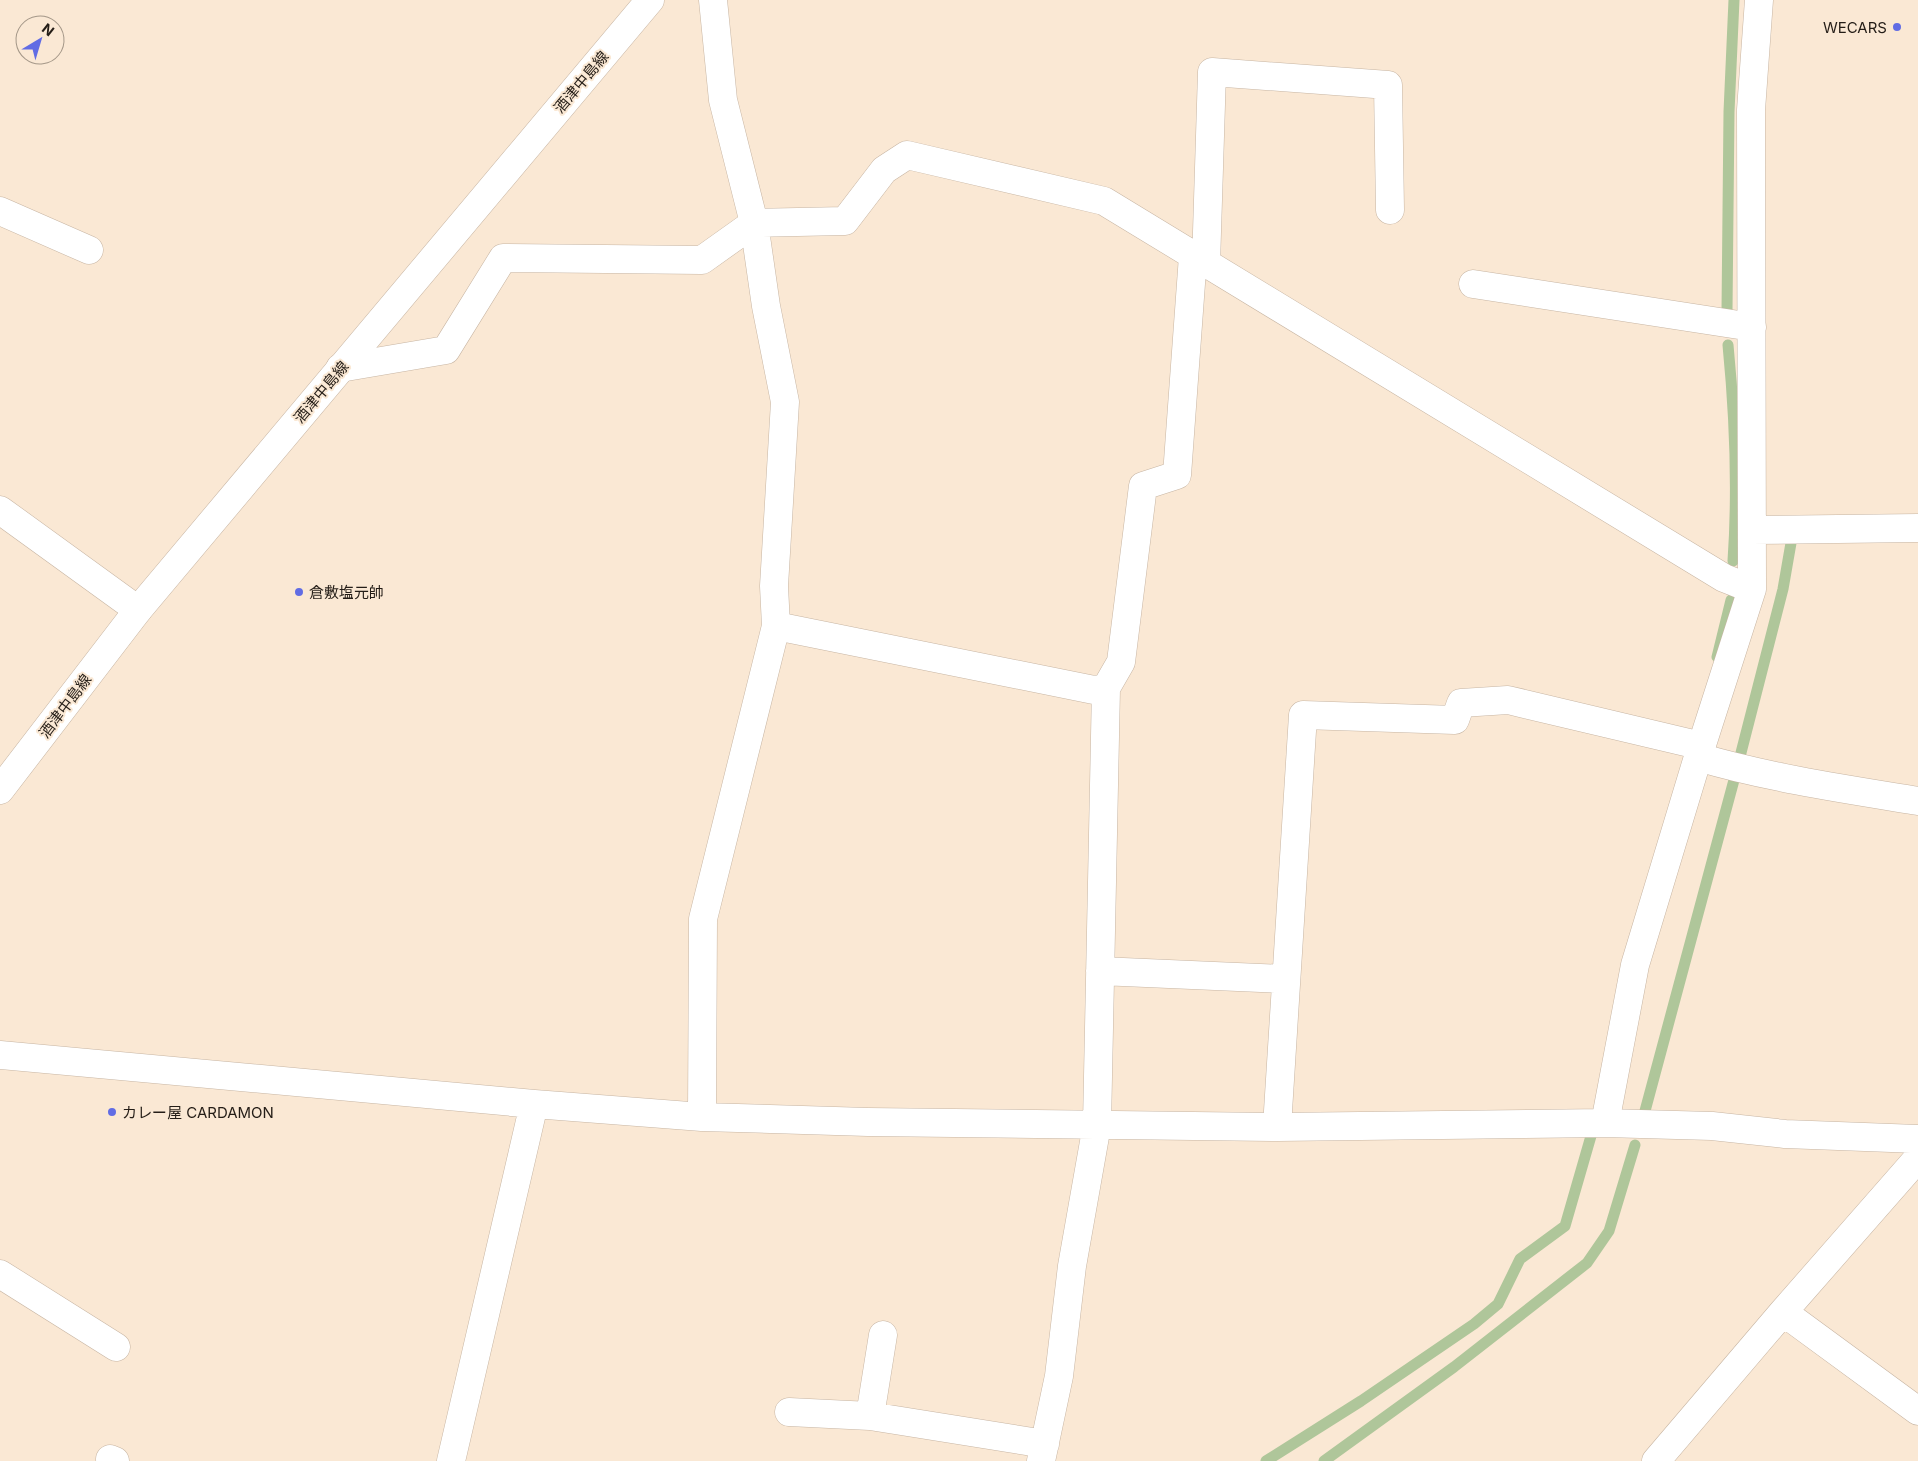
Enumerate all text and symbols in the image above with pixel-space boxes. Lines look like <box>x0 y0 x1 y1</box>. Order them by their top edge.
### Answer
north arrow <box>15 15 65 65</box>
place label: WECARS <box>1823 18 1887 37</box>
text: N <box>39 19 58 39</box>
marker: WECARS <box>1891 21 1903 33</box>
street label: 酒津中島線 <box>550 47 612 117</box>
street label: 酒津中島線 <box>290 357 352 427</box>
place label: 倉敷塩元帥 <box>309 583 384 602</box>
marker: 倉敷塩元帥 <box>293 586 305 598</box>
street label: 酒津中島線 <box>35 670 95 742</box>
place label: カレー屋 CARDAMON <box>122 1103 274 1122</box>
marker: カレー屋 CARDAMON <box>106 1106 118 1118</box>

